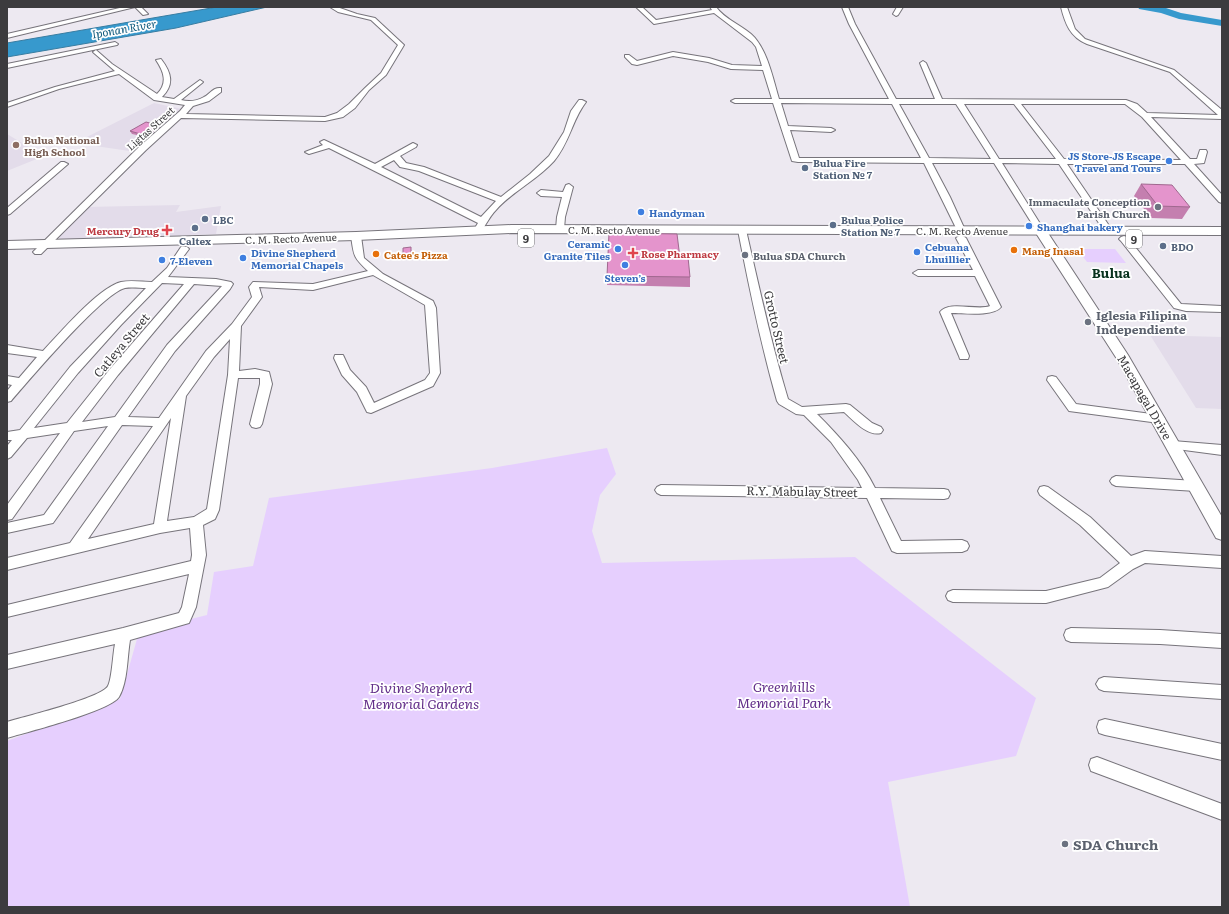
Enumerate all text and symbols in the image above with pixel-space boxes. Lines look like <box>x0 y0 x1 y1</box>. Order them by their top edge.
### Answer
water label: Iponan River <box>91 14 157 42</box>
street label: Ligtas Street <box>123 102 177 154</box>
place label: Bulua National High School <box>24 132 100 159</box>
marker: Bulua National High School <box>11 140 21 150</box>
place label: JS Store-JS Escape Travel and Tours <box>1068 148 1161 175</box>
place label: Bulua Fire Station № 7 <box>813 155 873 182</box>
marker: JS Store-JS Escape Travel and Tours <box>1164 156 1174 166</box>
marker: Bulua Fire Station № 7 <box>800 163 810 173</box>
place label: Immaculate Conception Parish Church <box>1028 194 1150 221</box>
marker: Immaculate Conception Parish Church <box>1153 202 1163 212</box>
place label: Handyman <box>649 205 705 220</box>
marker: Handyman <box>636 207 646 217</box>
place label: LBC <box>213 212 234 227</box>
place label: Bulua Police Station № 7 <box>841 212 904 239</box>
marker: LBC <box>200 214 210 224</box>
place label: Shanghai bakery <box>1037 219 1124 234</box>
marker: Bulua Police Station № 7 <box>828 220 838 230</box>
marker: Shanghai bakery <box>1024 221 1034 231</box>
street label: C. M. Recto Avenue <box>568 222 660 237</box>
place label: Mercury Drug <box>87 223 160 238</box>
marker: Caltex <box>190 223 200 233</box>
street label: C. M. Recto Avenue <box>916 223 1008 238</box>
marker: Mercury Drug <box>162 225 172 235</box>
street label: C. M. Recto Avenue <box>245 229 337 247</box>
road number: 9 <box>518 229 534 247</box>
road number: 9 <box>1126 230 1142 248</box>
place label: Caltex <box>179 233 211 248</box>
place label: Ceramic Granite Tiles <box>544 236 611 263</box>
place label: Cebuana Lhuillier <box>925 239 971 266</box>
place label: BDO <box>1171 239 1194 254</box>
marker: BDO <box>1158 241 1168 251</box>
place label: Mang Inasal <box>1022 243 1084 258</box>
marker: Ceramic Granite Tiles <box>613 244 623 254</box>
place label: Divine Shepherd Memorial Chapels <box>251 245 343 272</box>
marker: Mang Inasal <box>1009 245 1019 255</box>
place label: Rose Pharmacy <box>641 246 720 261</box>
place label: Catee's Pizza <box>384 247 448 262</box>
marker: Cebuana Lhuillier <box>912 247 922 257</box>
marker: Rose Pharmacy <box>628 248 638 258</box>
place label: Bulua SDA Church <box>753 248 846 263</box>
marker: Catee's Pizza <box>371 249 381 259</box>
marker: Bulua SDA Church <box>740 250 750 260</box>
place label: 7-Eleven <box>170 253 212 268</box>
marker: Divine Shepherd Memorial Chapels <box>238 253 248 263</box>
marker: 7-Eleven <box>157 255 167 265</box>
marker: Steven’s <box>620 260 630 270</box>
district label: Bulua <box>1092 263 1131 282</box>
place label: Steven’s <box>604 270 646 285</box>
street label: Grotto Street <box>760 289 794 366</box>
place label: Iglesia Filipina Independiente <box>1096 306 1187 338</box>
street label: Catleya Street <box>89 309 153 381</box>
marker: Iglesia Filipina Independiente <box>1083 317 1093 327</box>
street label: Macapagal Drive <box>1113 351 1177 443</box>
street label: R.Y. Mabulay Street <box>746 481 858 501</box>
park label: Greenhills Memorial Park <box>737 676 831 712</box>
park label: Divine Shepherd Memorial Gardens <box>363 677 479 713</box>
place label: SDA Church <box>1073 834 1159 854</box>
marker: SDA Church <box>1060 839 1070 849</box>

